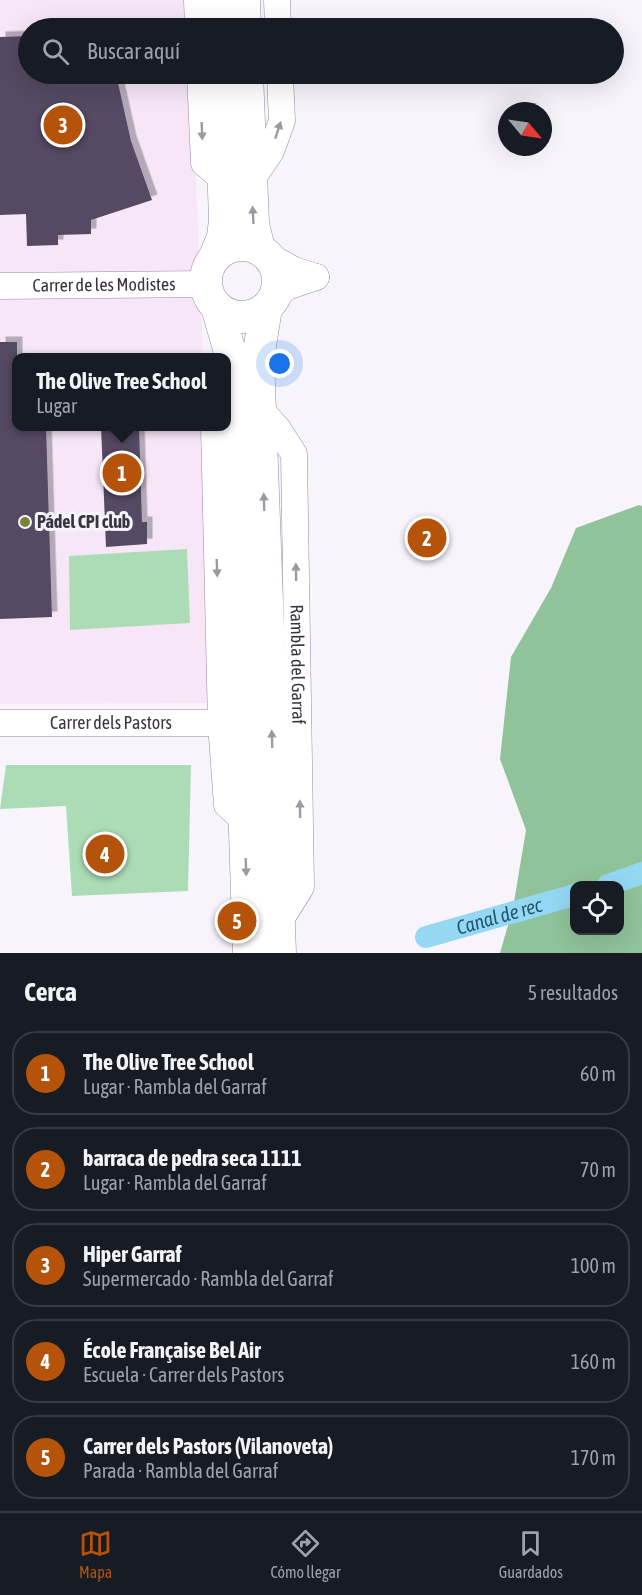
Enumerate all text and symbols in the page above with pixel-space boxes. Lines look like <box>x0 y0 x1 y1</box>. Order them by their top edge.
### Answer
search box <box>18 18 624 84</box>
icon: search <box>39 35 72 68</box>
text: Buscar aquí <box>87 38 180 64</box>
pin: 3 <box>44 102 82 148</box>
north arrow <box>498 102 552 156</box>
one-way arrow <box>274 121 284 139</box>
one-way arrow <box>198 122 207 141</box>
one-way arrow <box>248 205 257 224</box>
street label: Carrer de les Modistes <box>32 273 176 296</box>
your location <box>265 349 294 378</box>
popup <box>12 353 231 431</box>
text: The Olive Tree School <box>36 368 207 394</box>
text: Lugar <box>36 394 77 417</box>
pin: 1 <box>102 450 142 496</box>
one-way arrow <box>259 493 268 512</box>
place label: Pádel CPI club <box>37 511 130 532</box>
marker: Pádel CPI club <box>18 515 32 529</box>
pin: 2 <box>408 516 446 560</box>
one-way arrow <box>212 559 221 578</box>
one-way arrow <box>291 562 301 581</box>
street label: Rambla del Garraf <box>286 604 309 725</box>
street label: Carrer dels Pastors <box>50 712 172 733</box>
one-way arrow <box>267 730 276 749</box>
one-way arrow <box>295 799 305 818</box>
pin: 4 <box>86 832 124 876</box>
one-way arrow <box>241 858 251 877</box>
map controls <box>570 881 624 935</box>
button: locate <box>570 881 624 935</box>
water label: Canal de rec <box>453 893 545 939</box>
pin: 5 <box>218 898 256 944</box>
text: Cerca <box>24 977 77 1007</box>
text: 5 resultados <box>528 981 618 1004</box>
text: The Olive Tree School <box>83 1049 254 1075</box>
text: 1 <box>41 1062 50 1085</box>
text: 60 m <box>580 1062 616 1085</box>
text: Lugar · Rambla del Garraf <box>83 1075 267 1098</box>
text: barraca de pedra seca 1111 <box>83 1145 302 1171</box>
text: 2 <box>41 1158 50 1181</box>
text: 70 m <box>580 1158 616 1181</box>
text: Lugar · Rambla del Garraf <box>83 1171 267 1194</box>
text: Hiper Garraf <box>83 1241 182 1267</box>
text: 3 <box>41 1254 50 1277</box>
text: 100 m <box>571 1254 616 1277</box>
text: Supermercado · Rambla del Garraf <box>83 1267 333 1290</box>
text: École Française Bel Air <box>83 1337 261 1363</box>
text: 4 <box>41 1350 50 1373</box>
text: 160 m <box>571 1350 616 1373</box>
text: Escuela · Carrer dels Pastors <box>83 1363 284 1386</box>
text: Carrer dels Pastors (Vilanoveta) <box>83 1433 333 1459</box>
text: 5 <box>41 1446 50 1469</box>
text: 170 m <box>571 1446 616 1469</box>
text: Parada · Rambla del Garraf <box>83 1459 278 1482</box>
tab: Mapa <box>79 1527 112 1581</box>
tab: Cómo llegar <box>270 1527 341 1581</box>
tab: Guardados <box>499 1527 563 1581</box>

